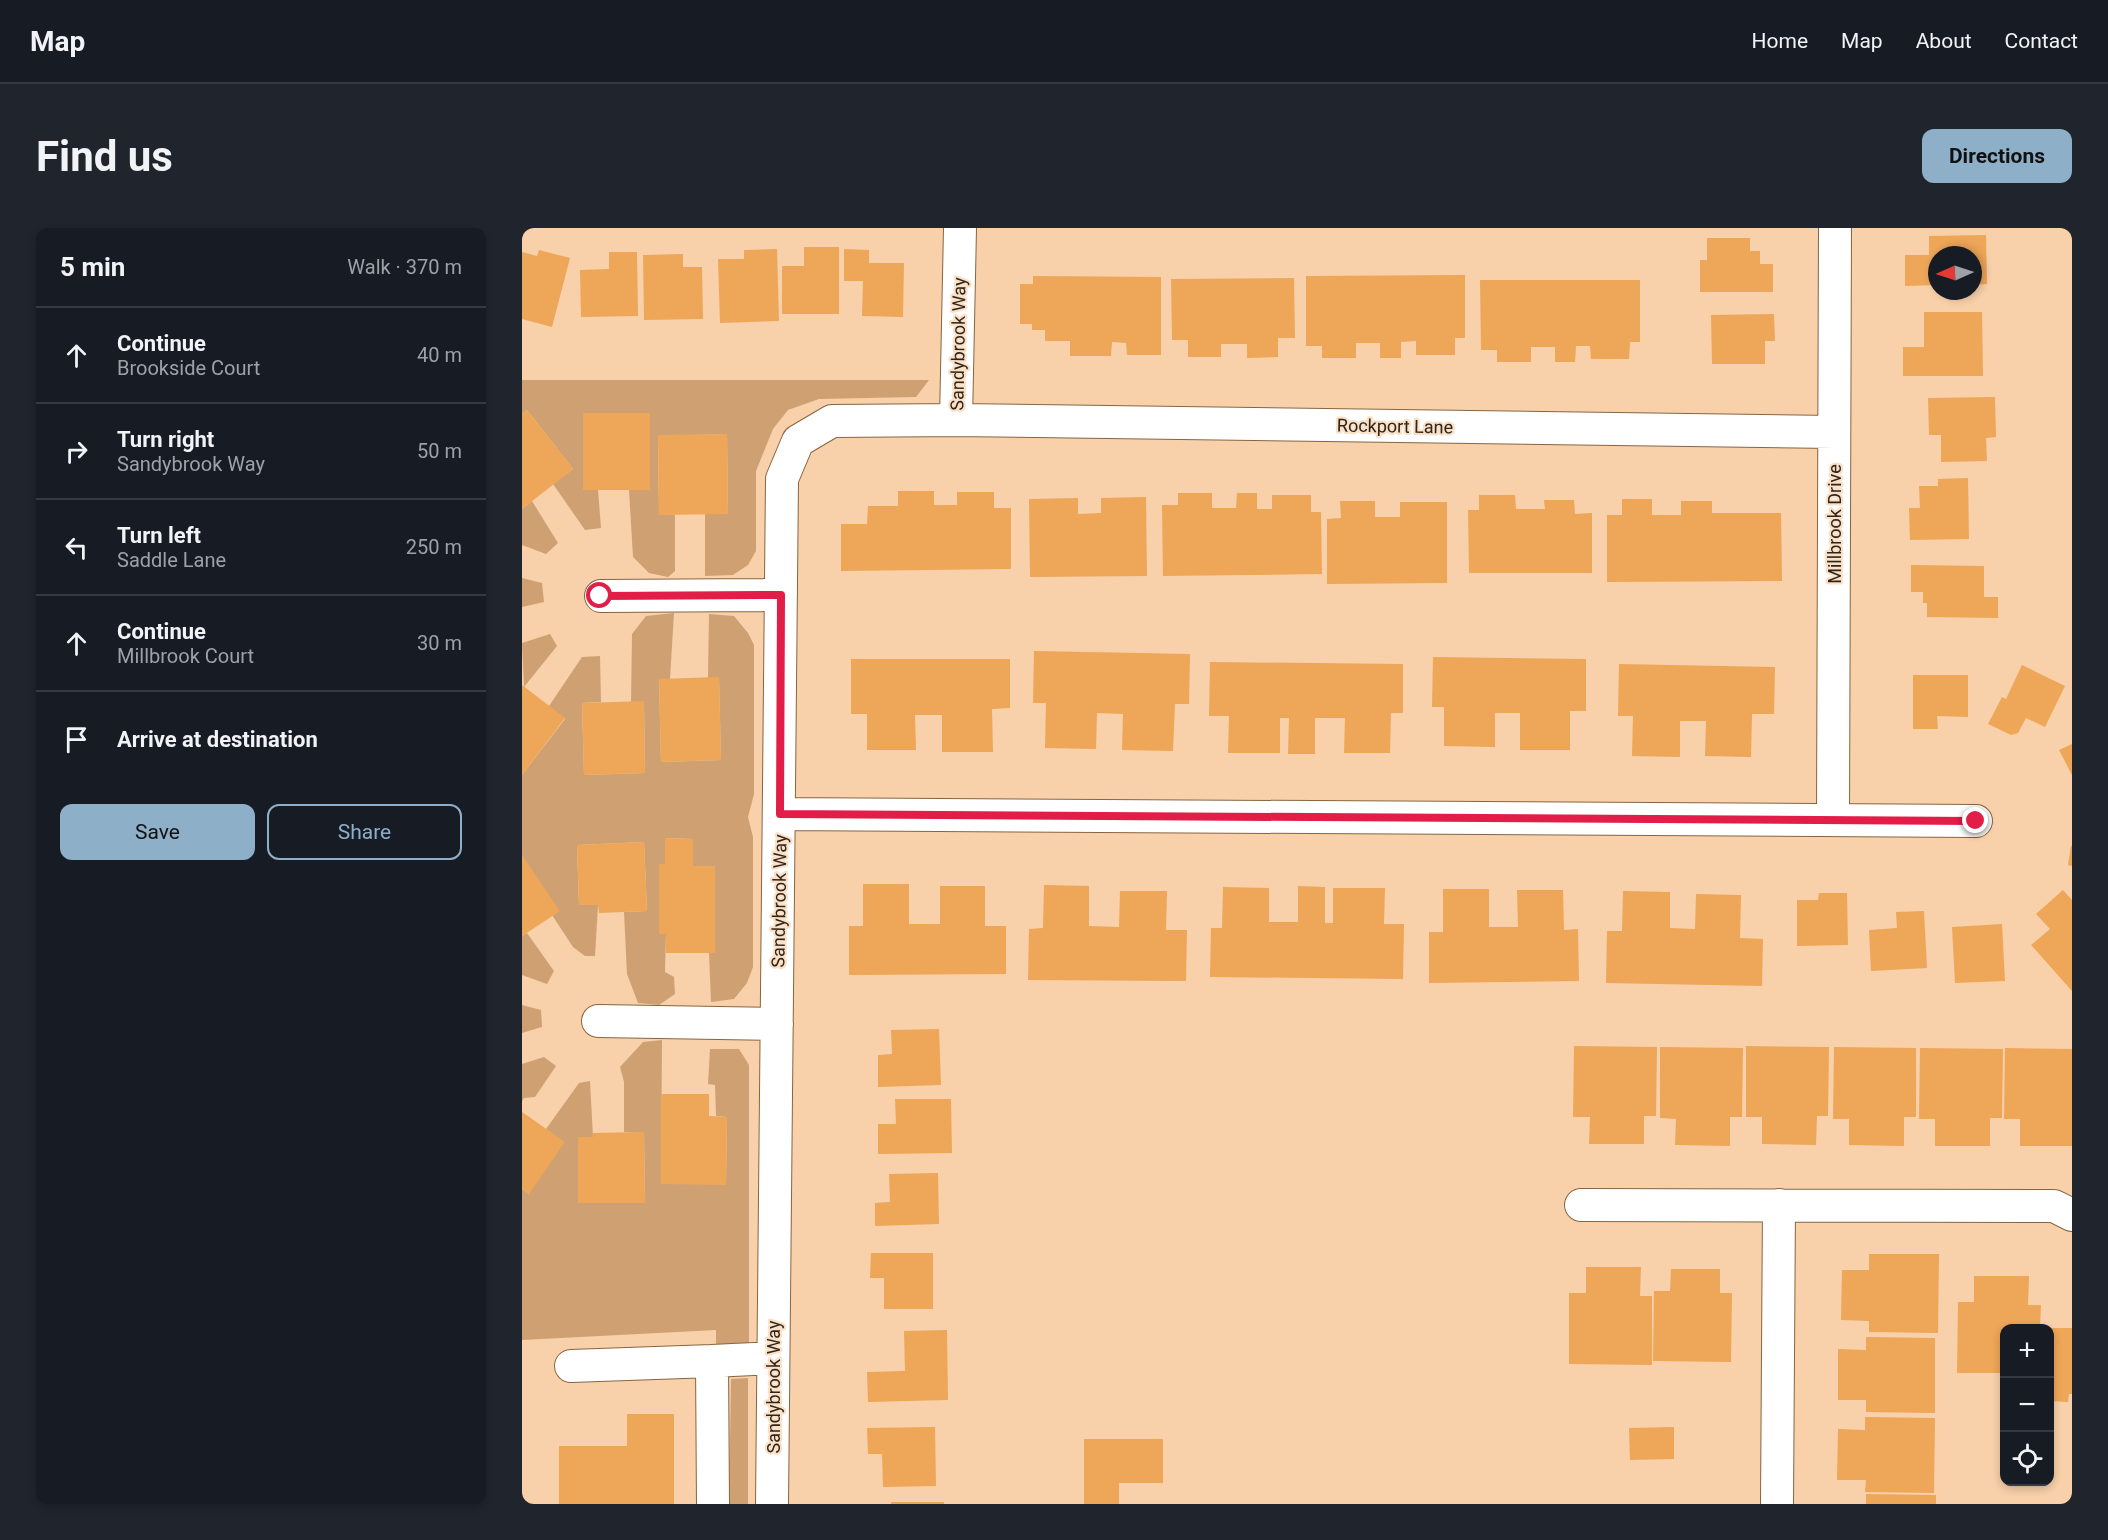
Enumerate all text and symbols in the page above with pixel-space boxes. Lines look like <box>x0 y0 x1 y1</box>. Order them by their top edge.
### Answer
text: Map <box>30 25 85 58</box>
text: Home <box>1752 29 1808 53</box>
text: Map <box>1841 29 1883 53</box>
text: About <box>1916 29 1972 53</box>
text: Contact <box>2005 29 2078 53</box>
button: Directions <box>1922 129 2072 183</box>
text: Find us <box>36 132 173 181</box>
north arrow <box>1928 246 1982 300</box>
text: 5 min <box>60 252 125 282</box>
text: Walk · 370 m <box>347 255 462 279</box>
street label: Sandybrook Way <box>946 277 970 411</box>
text: Continue <box>117 331 206 356</box>
icon: ahead <box>60 339 93 372</box>
text: 40 m <box>417 343 462 367</box>
text: Brookside Court <box>117 356 260 380</box>
street label: Rockport Lane <box>1337 414 1453 438</box>
text: Turn right <box>117 427 214 452</box>
icon: right <box>60 435 93 468</box>
text: 50 m <box>417 439 462 463</box>
text: Sandybrook Way <box>117 452 265 476</box>
street label: Millbrook Drive <box>1824 464 1845 584</box>
text: Turn left <box>117 523 201 548</box>
icon: left <box>60 531 93 564</box>
text: 250 m <box>406 535 462 559</box>
text: Saddle Lane <box>117 548 226 572</box>
route start <box>586 582 612 608</box>
text: Continue <box>117 619 206 644</box>
icon: ahead <box>60 627 93 660</box>
text: 30 m <box>417 631 462 655</box>
text: Millbrook Court <box>117 644 254 668</box>
icon: arrive <box>60 723 93 756</box>
text: Arrive at destination <box>117 727 318 752</box>
button: Save <box>60 804 255 860</box>
button: Share <box>267 804 462 860</box>
route end <box>1962 807 1988 833</box>
street label: Sandybrook Way <box>767 834 791 968</box>
street label: Sandybrook Way <box>763 1320 784 1454</box>
map controls <box>2000 1324 2054 1486</box>
button: + <box>2000 1324 2054 1378</box>
button: − <box>2000 1378 2054 1432</box>
button: locate <box>2000 1432 2054 1486</box>

